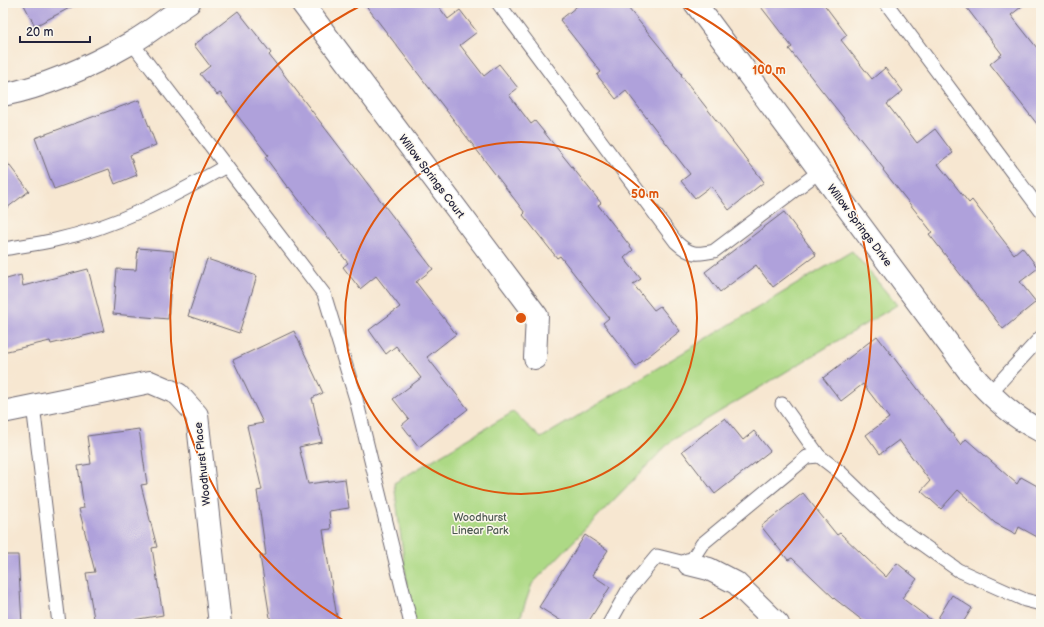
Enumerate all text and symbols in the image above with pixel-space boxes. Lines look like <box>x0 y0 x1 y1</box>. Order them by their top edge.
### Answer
scale bar <box>20 18 90 44</box>
text: 20 m <box>26 25 53 40</box>
text: 100 m <box>752 63 786 78</box>
street label: Willow Springs Court <box>396 132 468 221</box>
street label: Willow Springs Drive <box>824 182 895 269</box>
text: 50 m <box>631 187 659 202</box>
centre of rings <box>514 311 528 325</box>
street label: Woodhurst Place <box>192 421 213 506</box>
park label: Woodhurst Linear Park <box>452 511 509 537</box>

